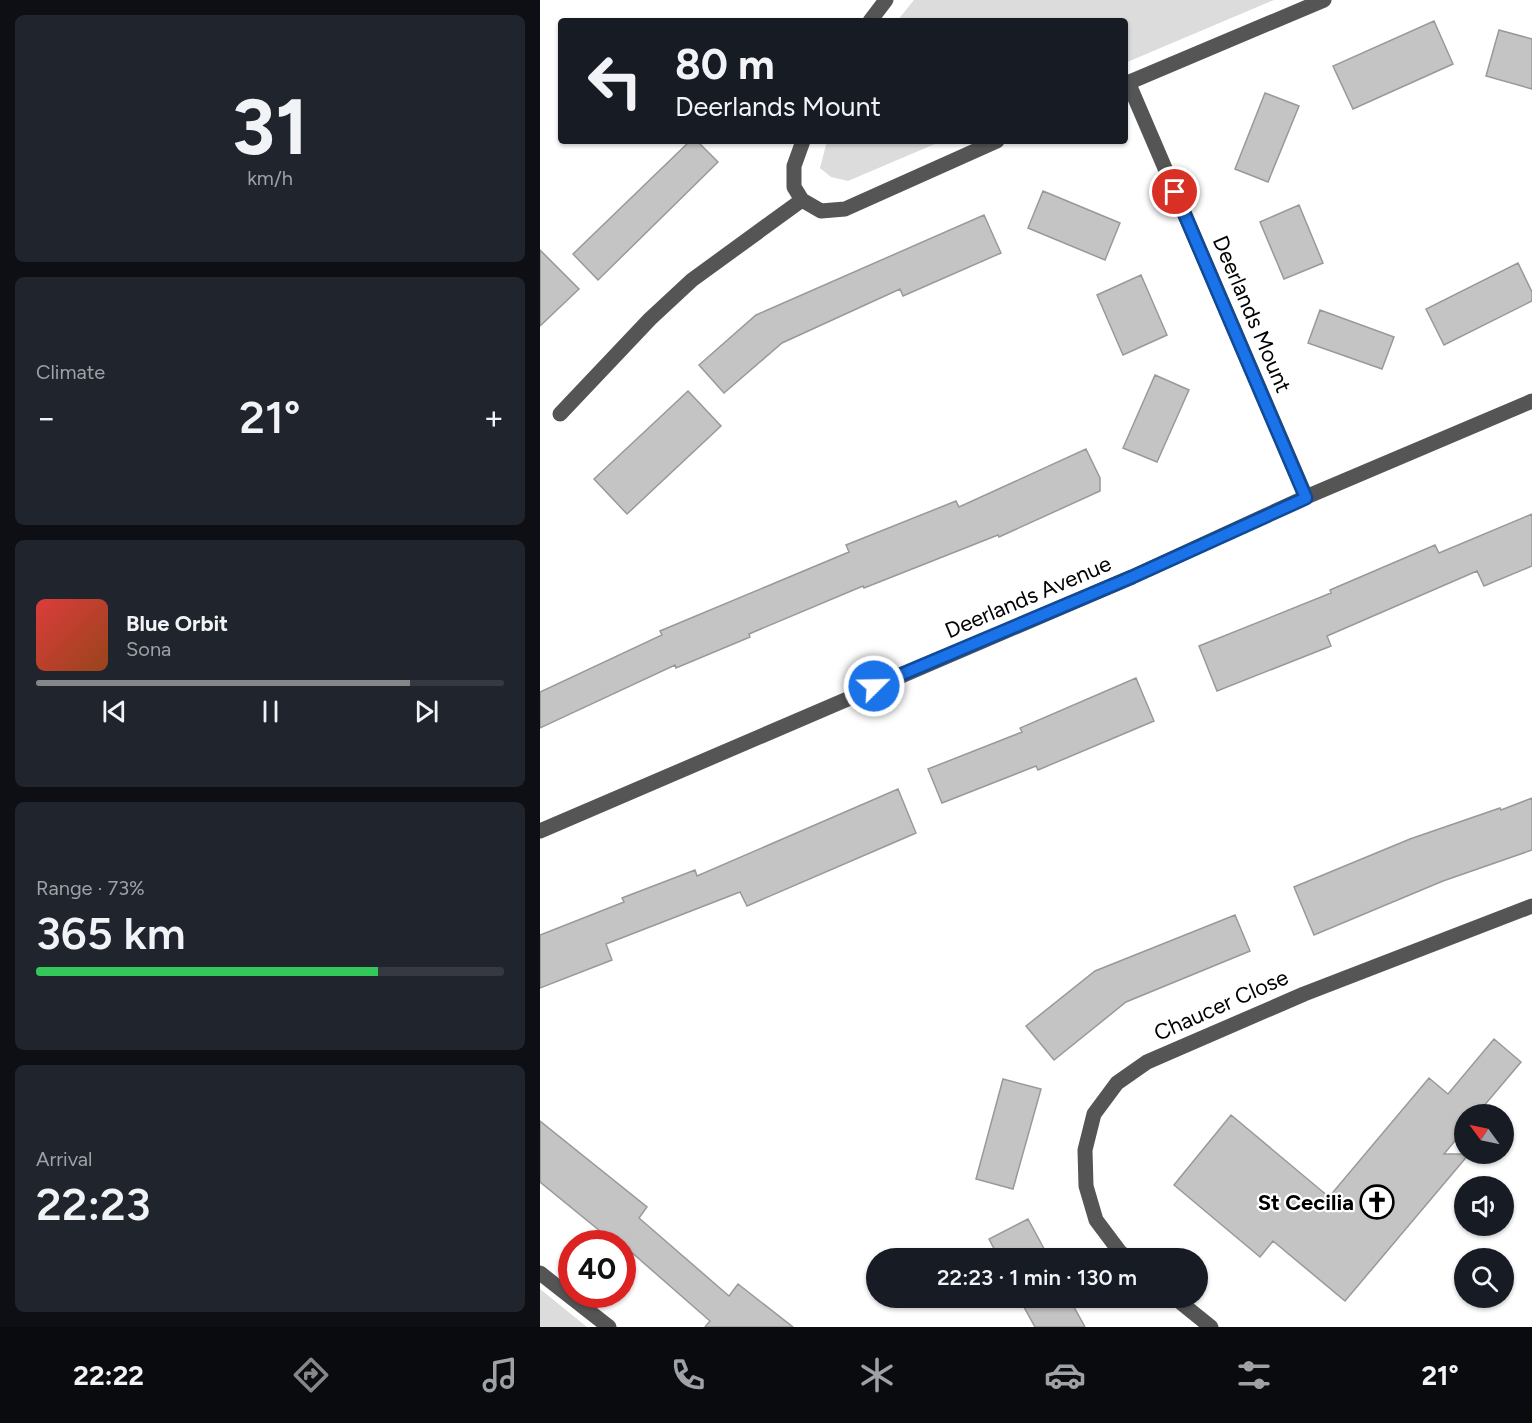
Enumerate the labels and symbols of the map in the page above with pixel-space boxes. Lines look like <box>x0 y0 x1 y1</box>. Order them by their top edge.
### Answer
pin <box>1149 166 1200 217</box>
street label: Deerlands Mount <box>1207 232 1297 396</box>
street label: Deerlands Avenue <box>941 550 1115 644</box>
position arrow <box>842 654 906 718</box>
street label: Chaucer Close <box>1150 963 1292 1047</box>
north arrow <box>1454 1104 1514 1164</box>
church icon: St Cecilia <box>1359 1184 1395 1220</box>
place label: St Cecilia <box>1258 1189 1354 1216</box>
speed limit sign: 40 <box>558 1230 636 1308</box>

